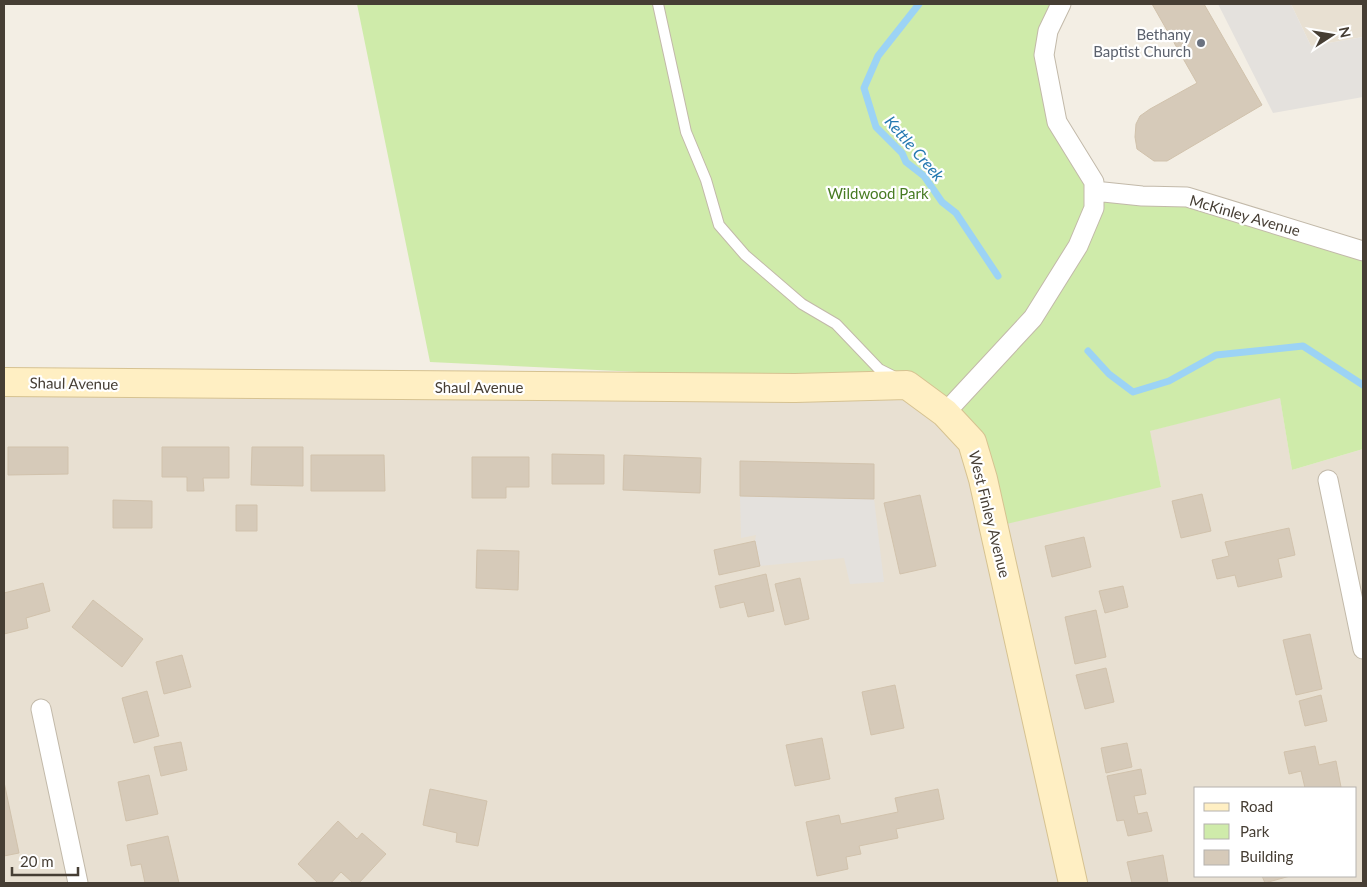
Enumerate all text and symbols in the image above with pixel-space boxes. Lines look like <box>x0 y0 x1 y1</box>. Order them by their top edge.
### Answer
north arrow <box>1307 10 1357 60</box>
place label: Bethany Baptist Church <box>1093 25 1191 60</box>
text: N <box>1336 25 1355 39</box>
marker: Bethany Baptist Church <box>1195 37 1207 49</box>
water label: Kettle Creek <box>881 111 949 185</box>
park label: Wildwood Park <box>827 184 929 202</box>
street label: McKinley Avenue <box>1188 191 1302 239</box>
street label: Shaul Avenue <box>29 373 119 393</box>
street label: Shaul Avenue <box>435 378 523 396</box>
street label: West Finley Avenue <box>965 449 1015 579</box>
legend <box>1194 787 1357 877</box>
text: Road <box>1240 797 1273 815</box>
text: Park <box>1240 822 1270 840</box>
scale bar <box>12 844 79 876</box>
text: Building <box>1240 847 1293 865</box>
text: 20 m <box>20 852 54 870</box>

